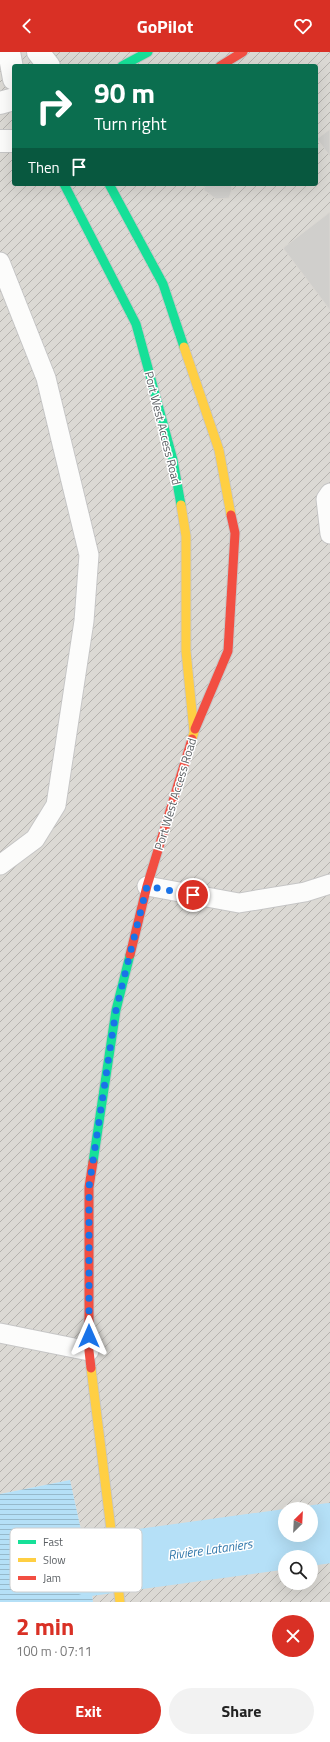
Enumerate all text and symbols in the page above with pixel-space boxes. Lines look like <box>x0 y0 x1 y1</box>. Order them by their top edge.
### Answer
text: GoPilot <box>137 13 193 40</box>
icon: back <box>16 15 38 37</box>
icon: heart <box>292 15 314 37</box>
text: 90 m <box>94 71 155 114</box>
icon: right <box>28 80 80 132</box>
text: Turn right <box>94 110 167 137</box>
text: Then <box>28 156 60 179</box>
icon: arrive <box>68 156 90 178</box>
street label: Port West Access Road <box>140 369 186 487</box>
street label: Port West Access Road <box>149 735 201 853</box>
pin <box>176 878 210 912</box>
icon: arrive <box>182 884 204 906</box>
position arrow <box>68 1315 110 1357</box>
north arrow <box>278 1502 318 1542</box>
map controls <box>278 1502 318 1590</box>
legend <box>10 1528 142 1592</box>
water label: Rivière Lataniers <box>167 1533 255 1565</box>
text: Fast <box>43 1534 63 1550</box>
button: search <box>278 1550 318 1590</box>
text: Slow <box>43 1552 66 1568</box>
text: Jam <box>43 1570 61 1586</box>
text: 2 min <box>16 1608 74 1644</box>
button: close <box>272 1615 314 1657</box>
text: 100 m · 07:11 <box>16 1641 92 1661</box>
button: Exit <box>16 1688 161 1734</box>
button: Share <box>169 1688 314 1734</box>

